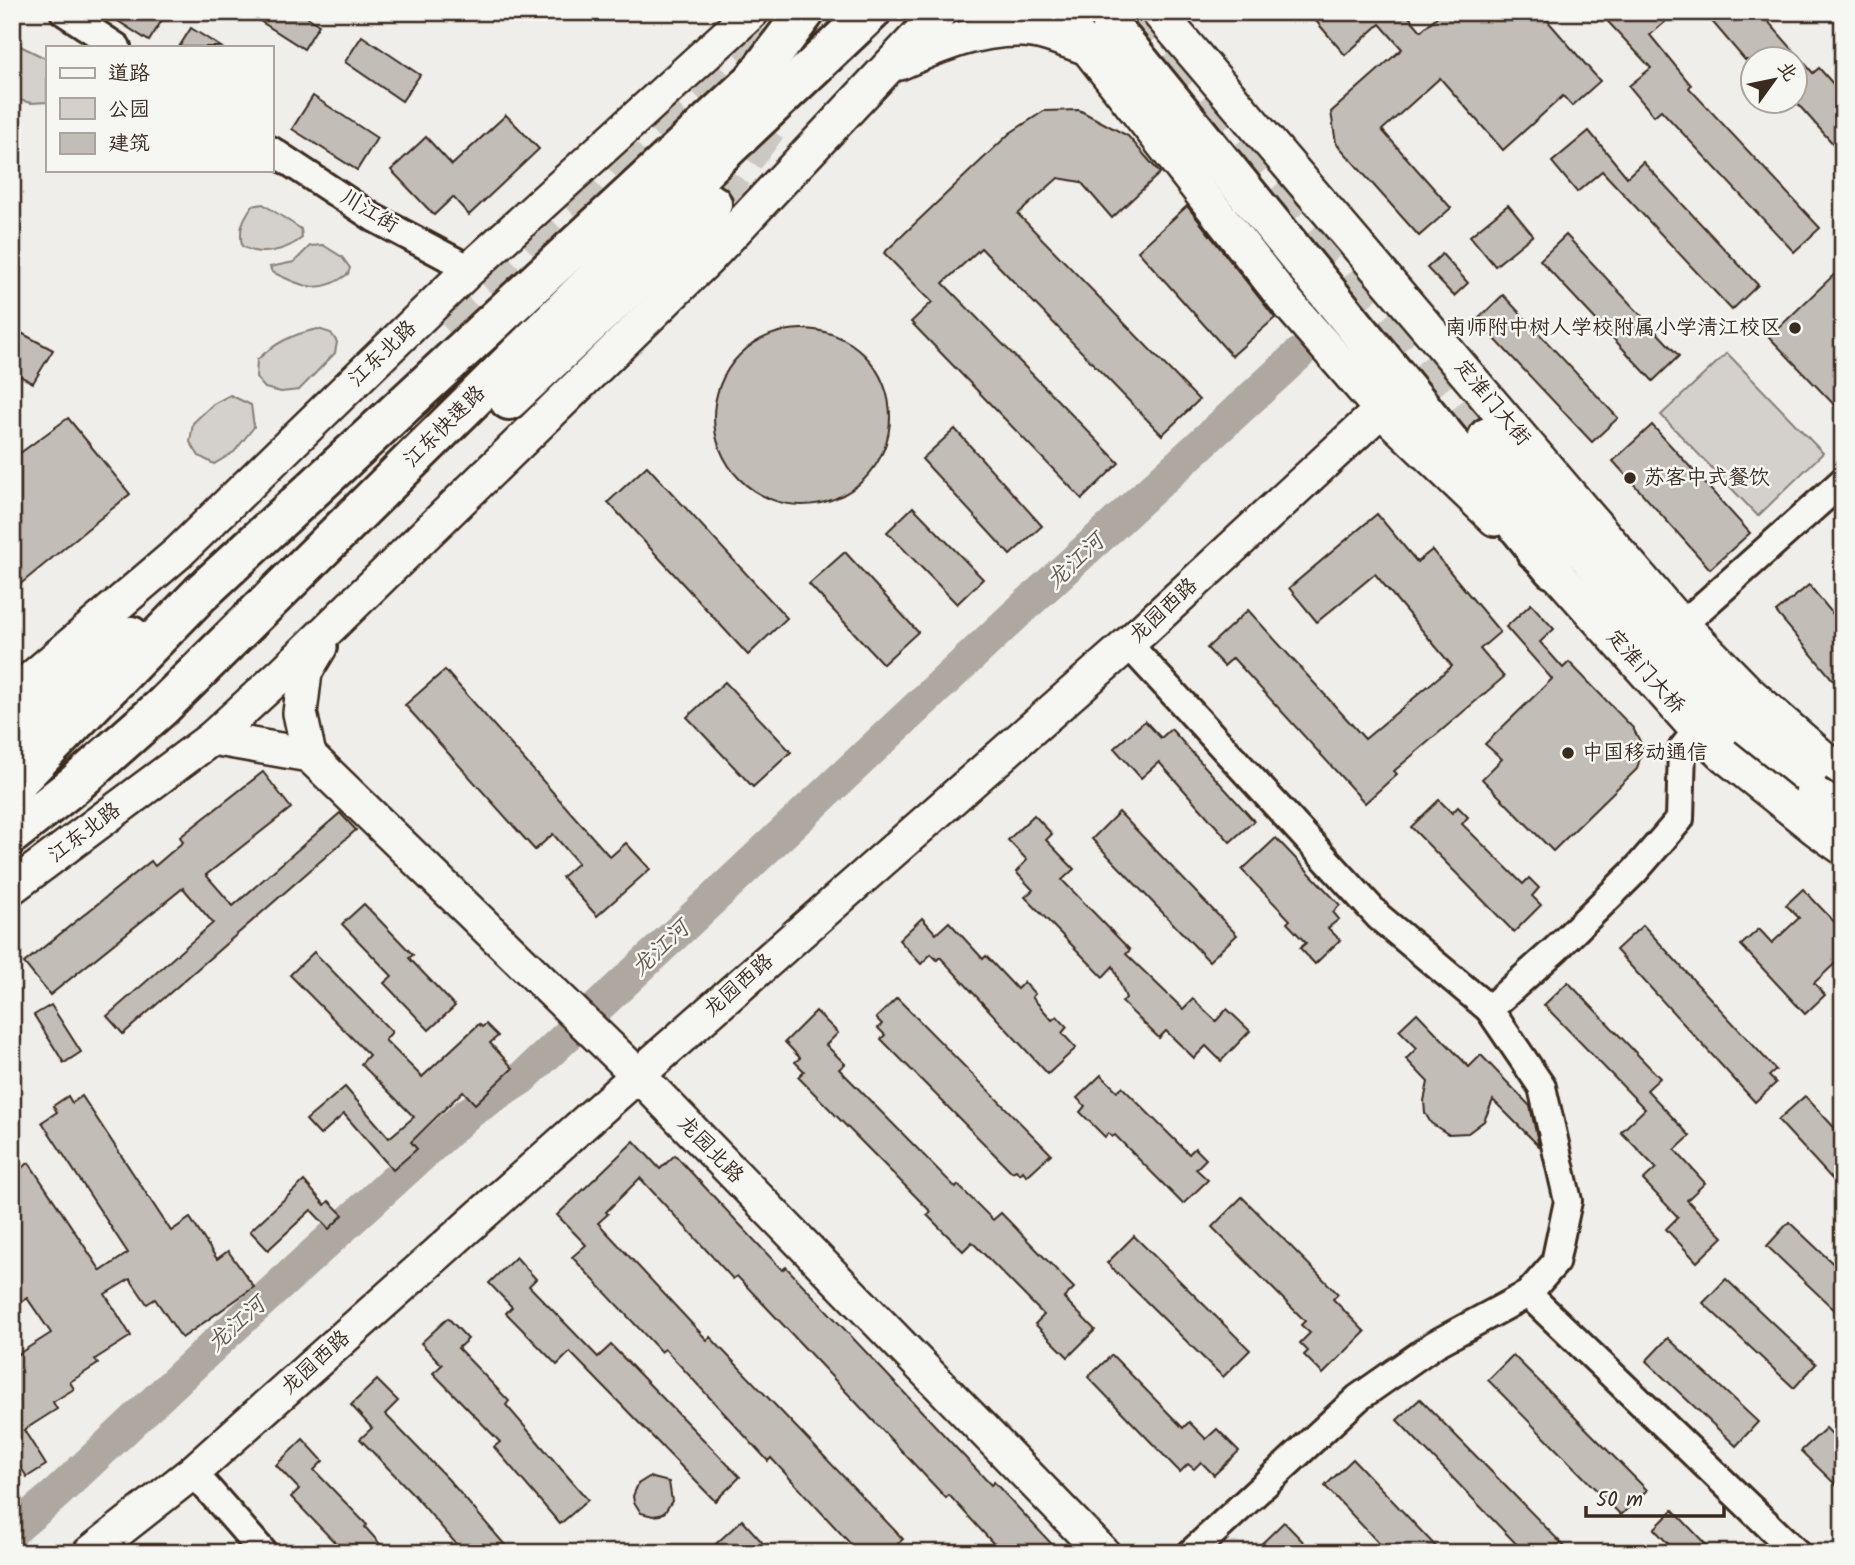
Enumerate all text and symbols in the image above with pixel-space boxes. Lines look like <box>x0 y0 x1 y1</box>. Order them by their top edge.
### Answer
legend <box>46 46 273 172</box>
north arrow <box>1740 46 1810 116</box>
text: 北 <box>1769 56 1804 88</box>
text: 道路 <box>108 58 150 91</box>
text: 公园 <box>108 94 150 127</box>
text: 建筑 <box>108 128 150 161</box>
street label: 川江街 <box>334 182 404 242</box>
place label: 南师附中树人学校附属小学清江校区 <box>1445 312 1781 345</box>
street label: 江东北路 <box>341 313 425 395</box>
marker: 南师附中树人学校附属小学清江校区 <box>1787 320 1803 336</box>
street label: 定淮门大街 <box>1446 352 1538 454</box>
street label: 江东快速路 <box>396 378 494 476</box>
place label: 苏客中式餐饮 <box>1644 462 1770 495</box>
marker: 苏客中式餐饮 <box>1622 470 1638 486</box>
water label: 龙江河 <box>1038 523 1116 599</box>
street label: 龙园西路 <box>1122 570 1206 652</box>
street label: 定淮门大桥 <box>1598 622 1692 722</box>
place label: 中国移动通信 <box>1582 737 1708 770</box>
marker: 中国移动通信 <box>1560 745 1576 761</box>
street label: 江东北路 <box>42 795 128 871</box>
water label: 龙江河 <box>623 910 701 986</box>
street label: 龙园西路 <box>696 946 782 1026</box>
street label: 龙园北路 <box>669 1108 751 1192</box>
water label: 龙江河 <box>199 1286 278 1361</box>
street label: 龙园西路 <box>274 1323 358 1403</box>
scale bar <box>1586 1474 1724 1518</box>
text: 50 m <box>1596 1484 1643 1517</box>

